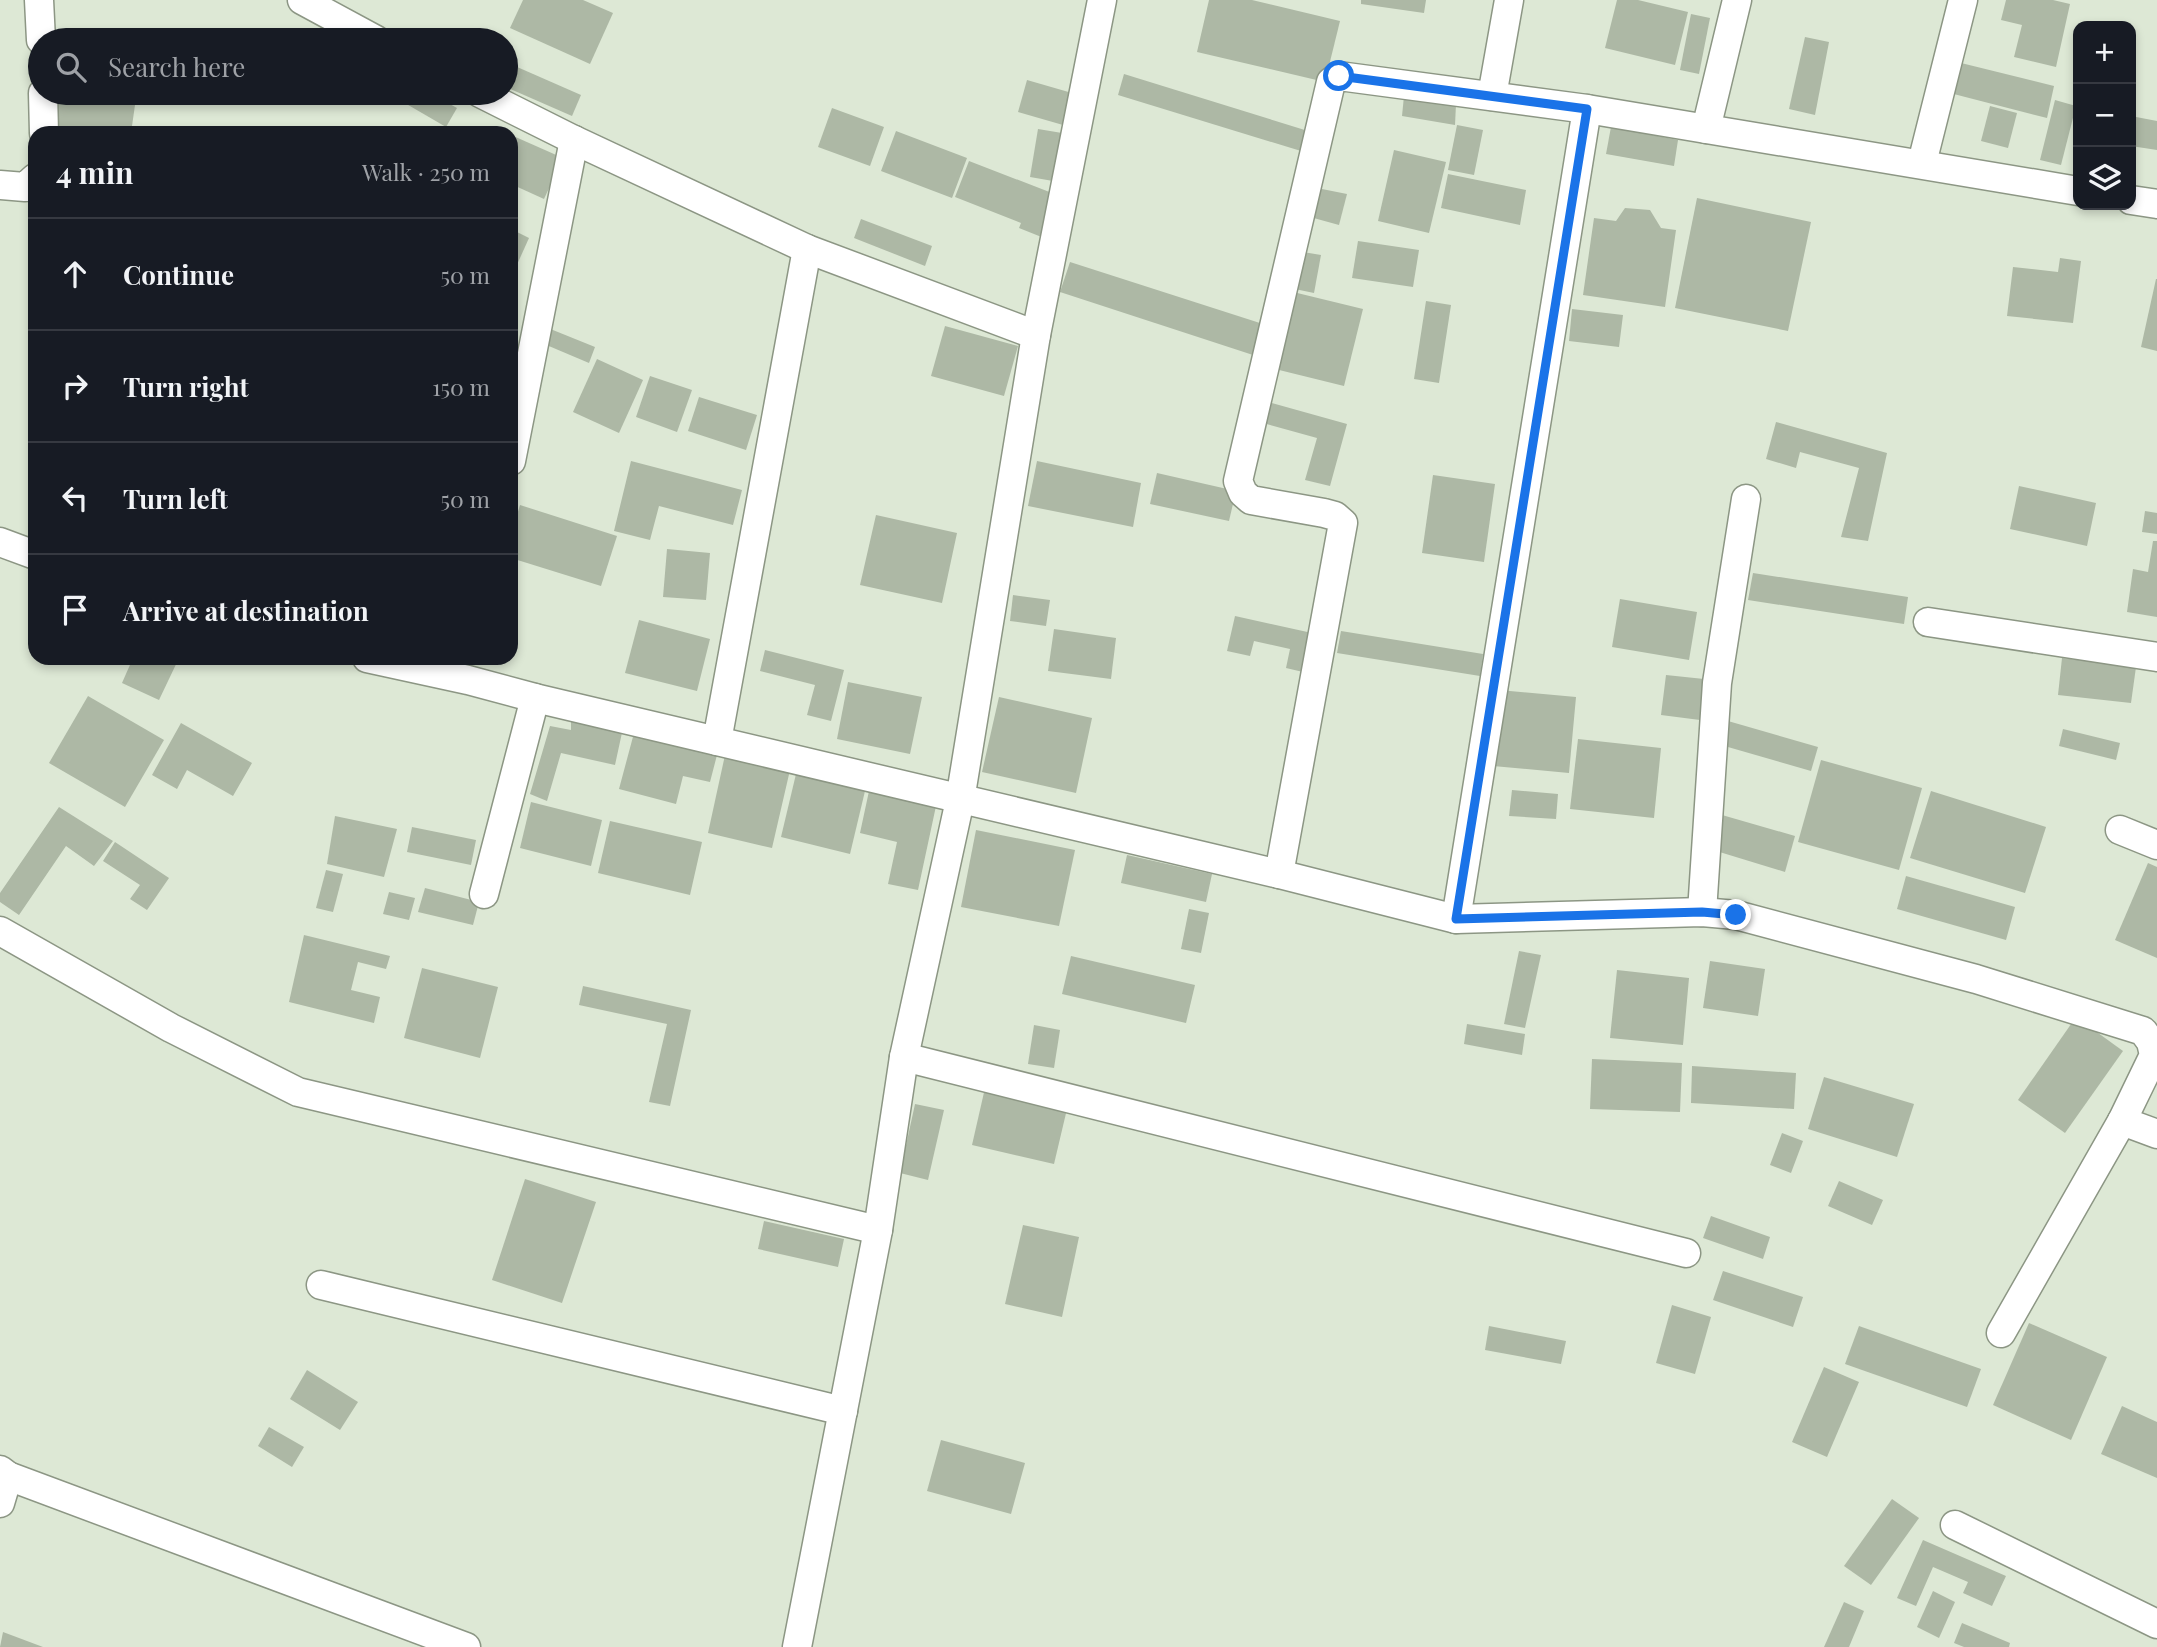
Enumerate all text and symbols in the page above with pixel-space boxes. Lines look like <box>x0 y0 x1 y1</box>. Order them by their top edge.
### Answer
map controls <box>2073 21 2136 210</box>
button: + <box>2073 21 2136 84</box>
search box <box>28 28 518 105</box>
icon: search <box>52 48 90 86</box>
text: Search here <box>108 49 245 84</box>
route start <box>1323 60 1354 91</box>
button: − <box>2073 84 2136 147</box>
button: layers <box>2073 147 2136 210</box>
text: 4 min <box>56 152 134 192</box>
text: Walk · 250 m <box>362 156 490 187</box>
icon: ahead <box>56 255 94 293</box>
text: Continue <box>123 257 234 292</box>
text: 50 m <box>441 259 490 290</box>
icon: right <box>56 367 94 405</box>
text: Turn right <box>123 369 249 404</box>
text: 150 m <box>432 371 490 402</box>
icon: left <box>56 479 94 517</box>
text: Turn left <box>123 481 228 516</box>
text: 50 m <box>441 483 490 514</box>
icon: arrive <box>56 591 94 629</box>
text: Arrive at destination <box>123 593 369 628</box>
route end <box>1720 899 1751 930</box>

